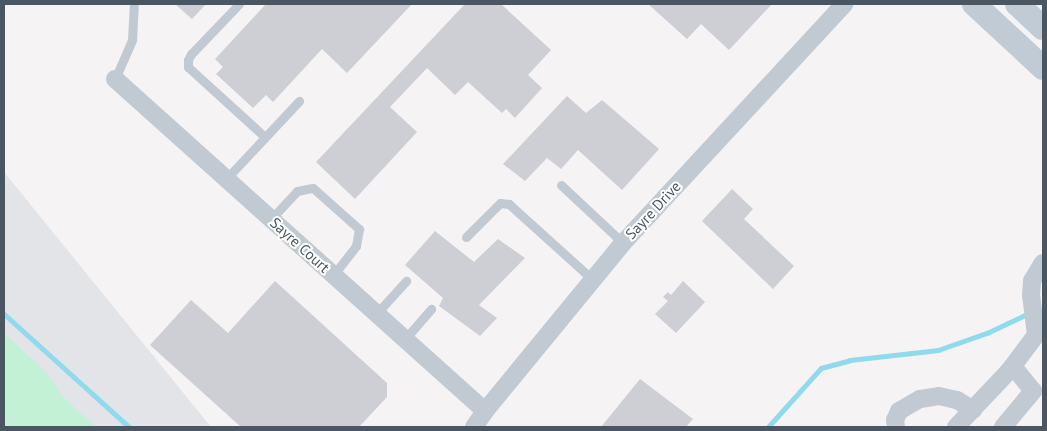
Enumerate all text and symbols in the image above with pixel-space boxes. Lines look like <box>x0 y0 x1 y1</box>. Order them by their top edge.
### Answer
street label: Sayre Drive <box>622 177 684 243</box>
street label: Sayre Court <box>267 214 333 276</box>

